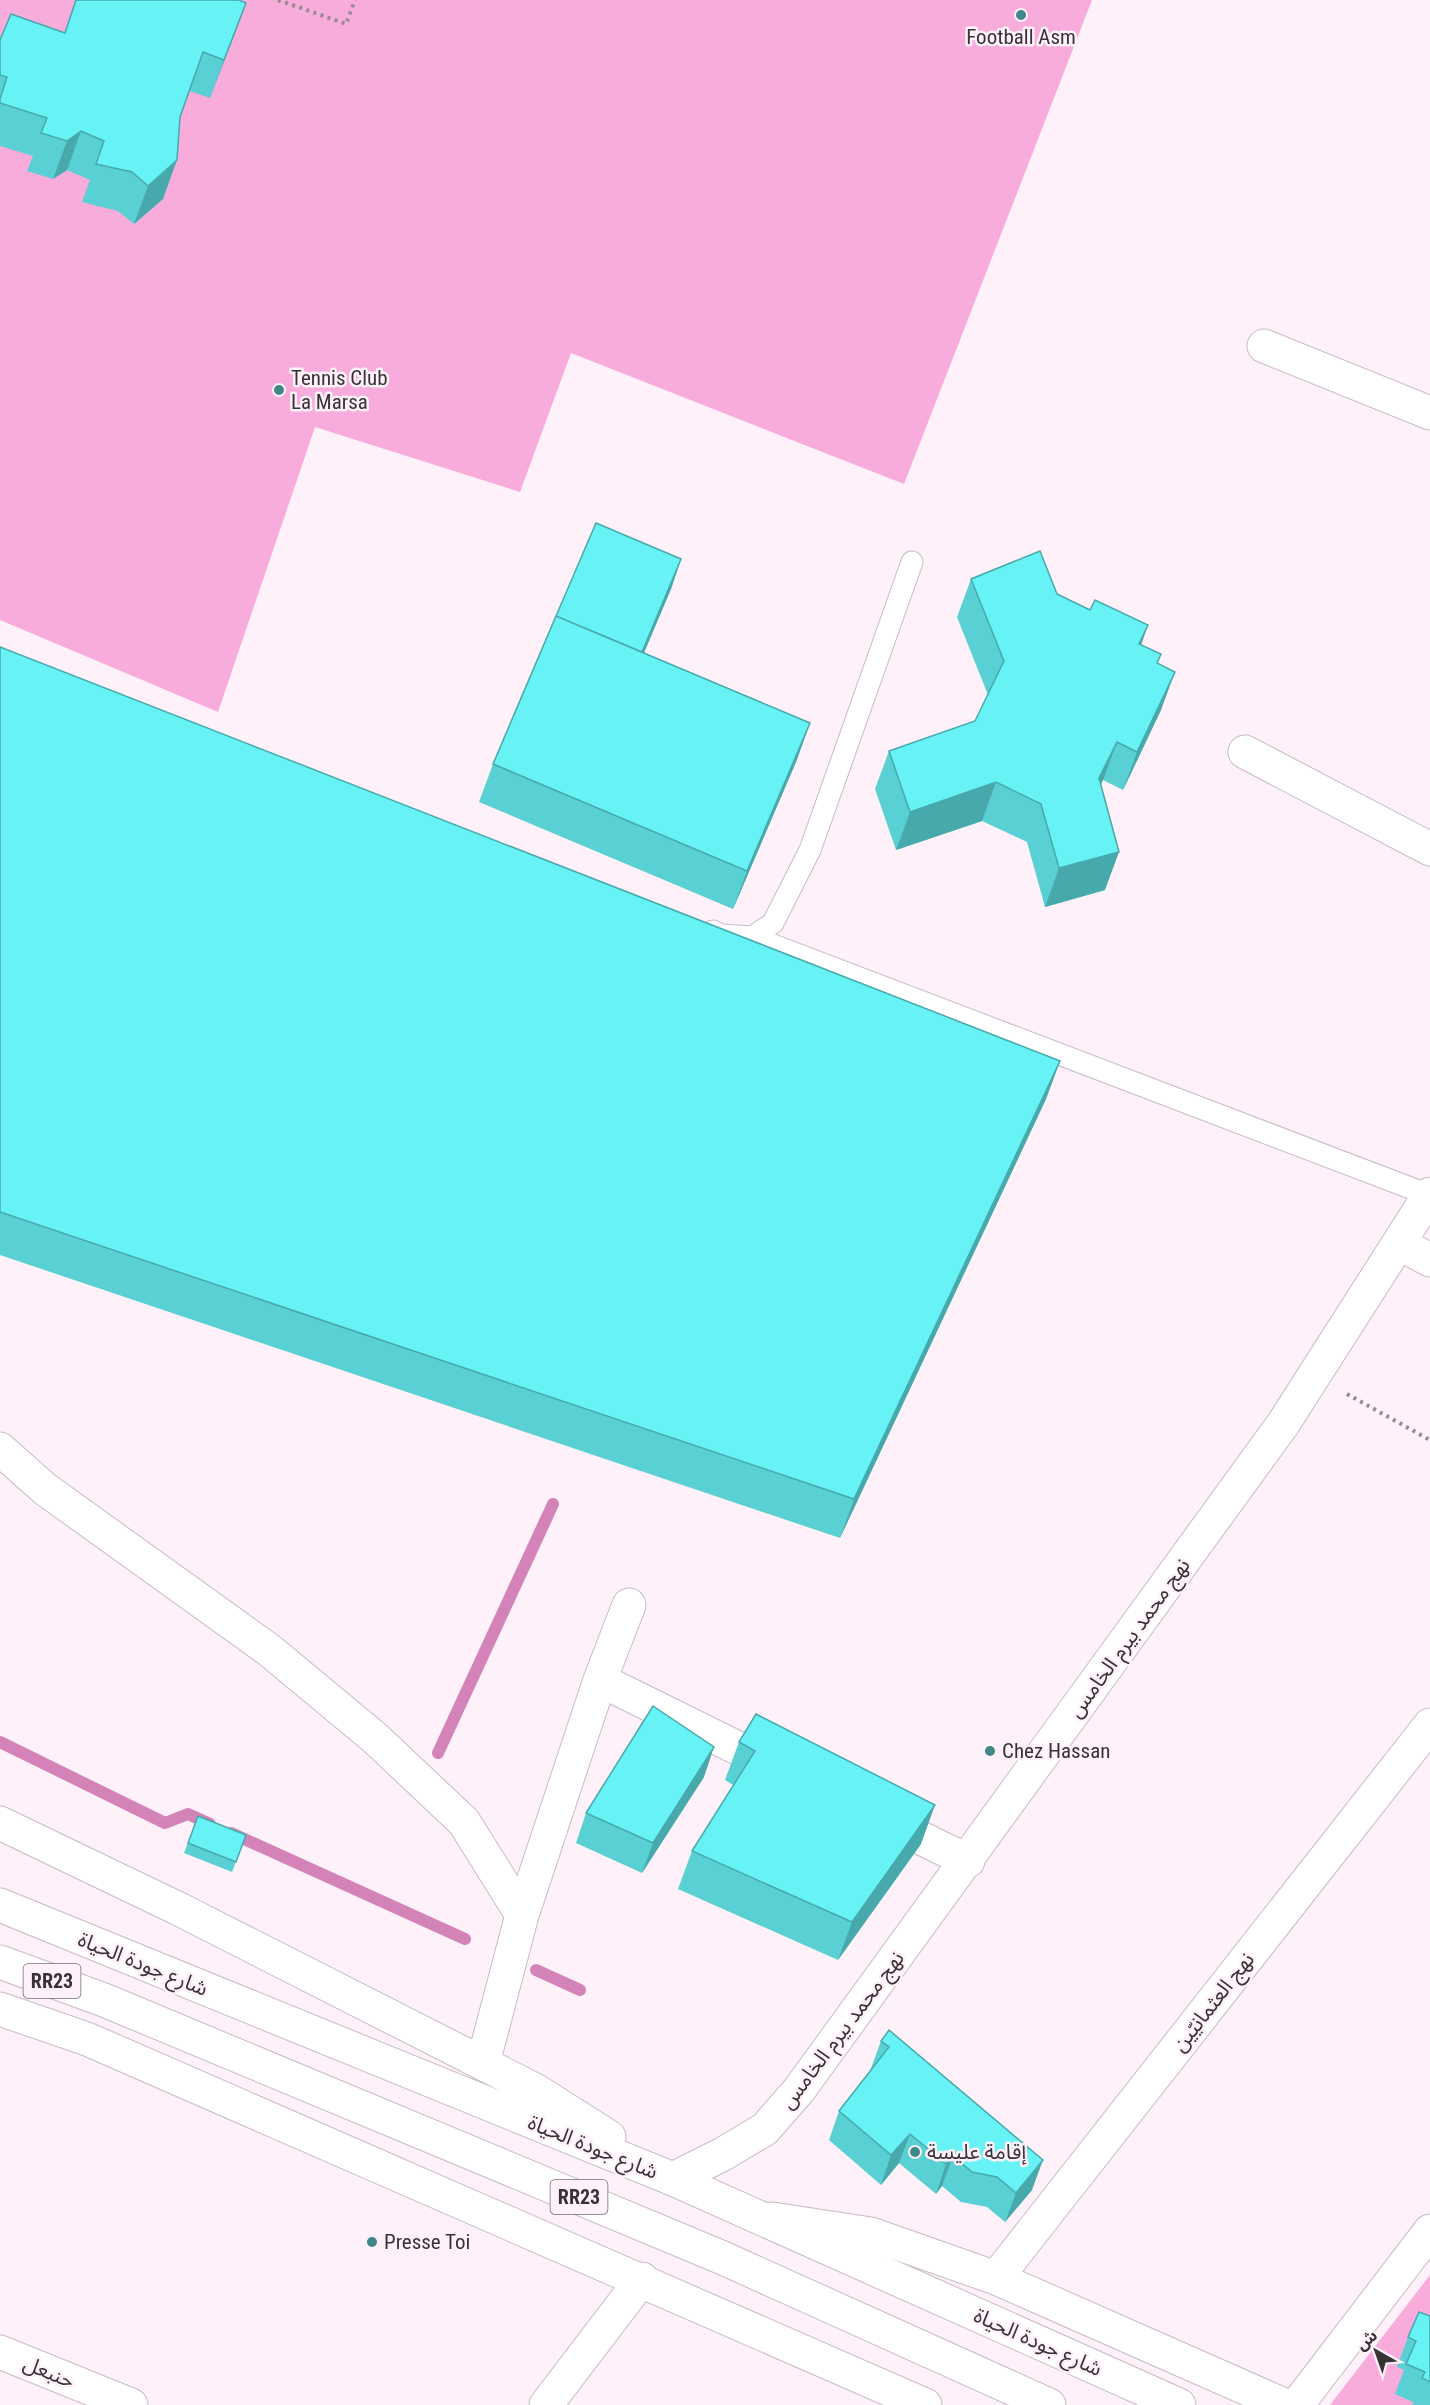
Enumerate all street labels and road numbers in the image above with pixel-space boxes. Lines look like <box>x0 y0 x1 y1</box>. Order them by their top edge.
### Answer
street label: نهج محمد بيرم الخامس <box>1063 1554 1198 1725</box>
street label: شارع جودة الحياة <box>74 1927 211 2004</box>
street label: نهج محمد بيرم الخامس <box>775 1947 912 2116</box>
street label: نهج العثمانيّين <box>1167 1948 1261 2058</box>
road number: RR23 <box>23 1964 80 1998</box>
street label: شارع جودة الحياة <box>524 2110 661 2187</box>
road number: RR23 <box>550 2180 608 2214</box>
street label: شارع جودة الحياة <box>969 2303 1106 2384</box>
street label: حنبعل <box>20 2351 78 2393</box>

